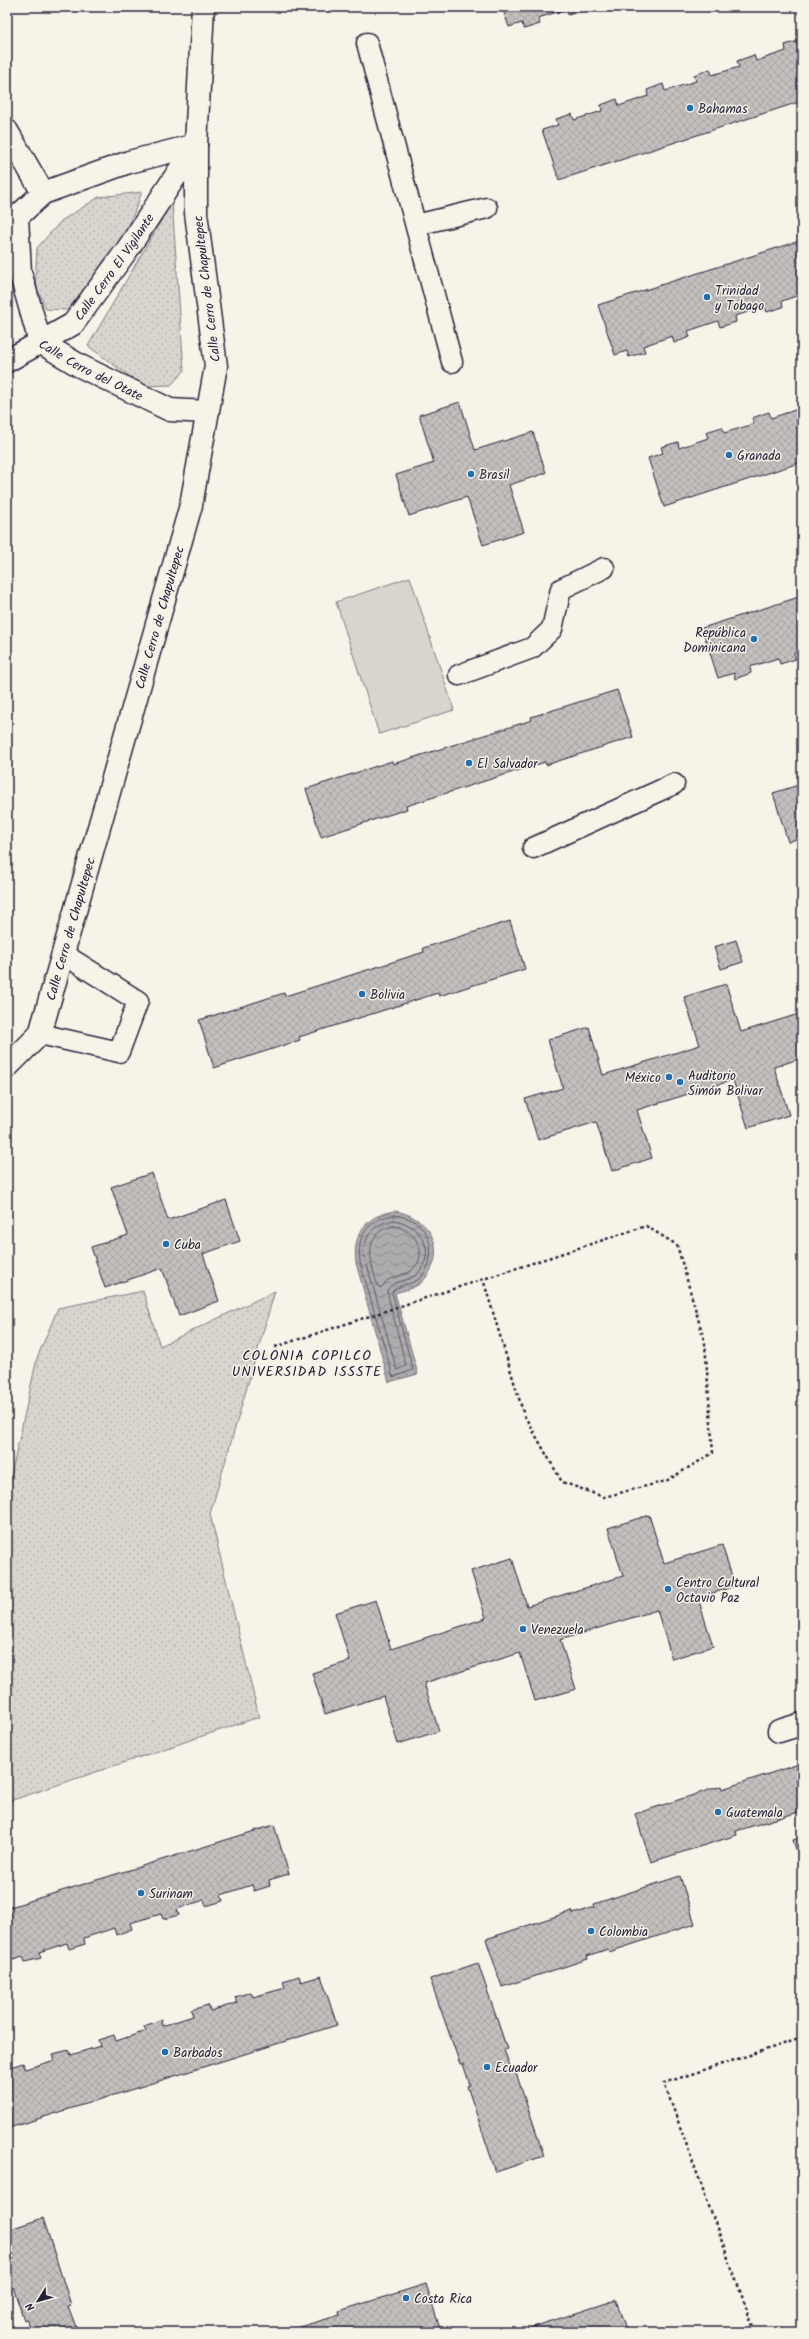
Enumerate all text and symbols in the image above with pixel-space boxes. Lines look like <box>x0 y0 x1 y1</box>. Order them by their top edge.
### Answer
place label: Bahamas <box>698 99 748 120</box>
marker: Bahamas <box>685 103 695 113</box>
street label: Calle Cerro El Vigilante <box>70 210 160 326</box>
street label: Calle Cerro de Chapultepec <box>188 214 227 363</box>
place label: Trinidad y Tobago <box>714 281 764 317</box>
marker: Trinidad y Tobago <box>702 292 712 302</box>
street label: Calle Cerro del Otate <box>34 335 146 407</box>
place label: Granada <box>737 446 781 467</box>
marker: Granada <box>724 450 734 460</box>
place label: Brasil <box>479 465 510 486</box>
marker: Brasil <box>466 469 476 479</box>
street label: Calle Cerro de Chapultepec <box>130 544 191 692</box>
place label: República Dominicana <box>683 623 746 659</box>
marker: República Dominicana <box>749 634 759 644</box>
place label: El Salvador <box>477 754 538 775</box>
marker: El Salvador <box>464 758 474 768</box>
street label: Calle Cerro de Chapultepec <box>41 855 102 1003</box>
place label: Bolivia <box>370 985 405 1006</box>
marker: Bolivia <box>357 989 367 999</box>
place label: Auditorio Simón Bolivar <box>688 1066 763 1102</box>
place label: México <box>625 1068 661 1089</box>
marker: México <box>664 1072 674 1082</box>
marker: Auditorio Simón Bolivar <box>675 1077 685 1087</box>
place label: Cuba <box>174 1235 201 1256</box>
marker: Cuba <box>161 1239 171 1249</box>
district label: COLONIA COPILCO UNIVERSIDAD ISSSTE <box>232 1345 382 1383</box>
place label: Centro Cultural Octavio Paz <box>676 1573 759 1609</box>
marker: Centro Cultural Octavio Paz <box>663 1584 673 1594</box>
place label: Venezuela <box>531 1620 584 1641</box>
marker: Venezuela <box>518 1624 528 1634</box>
place label: Guatemala <box>726 1803 783 1824</box>
marker: Guatemala <box>713 1807 723 1817</box>
place label: Surinam <box>149 1884 193 1905</box>
marker: Surinam <box>136 1888 146 1898</box>
place label: Colombia <box>599 1922 648 1943</box>
marker: Colombia <box>586 1926 596 1936</box>
place label: Barbados <box>173 2043 223 2064</box>
marker: Barbados <box>160 2047 170 2057</box>
place label: Ecuador <box>495 2058 538 2079</box>
marker: Ecuador <box>482 2062 492 2072</box>
north arrow <box>18 2281 58 2321</box>
place label: Costa Rica <box>414 2289 472 2310</box>
marker: Costa Rica <box>401 2293 411 2303</box>
text: N <box>22 2298 40 2315</box>

